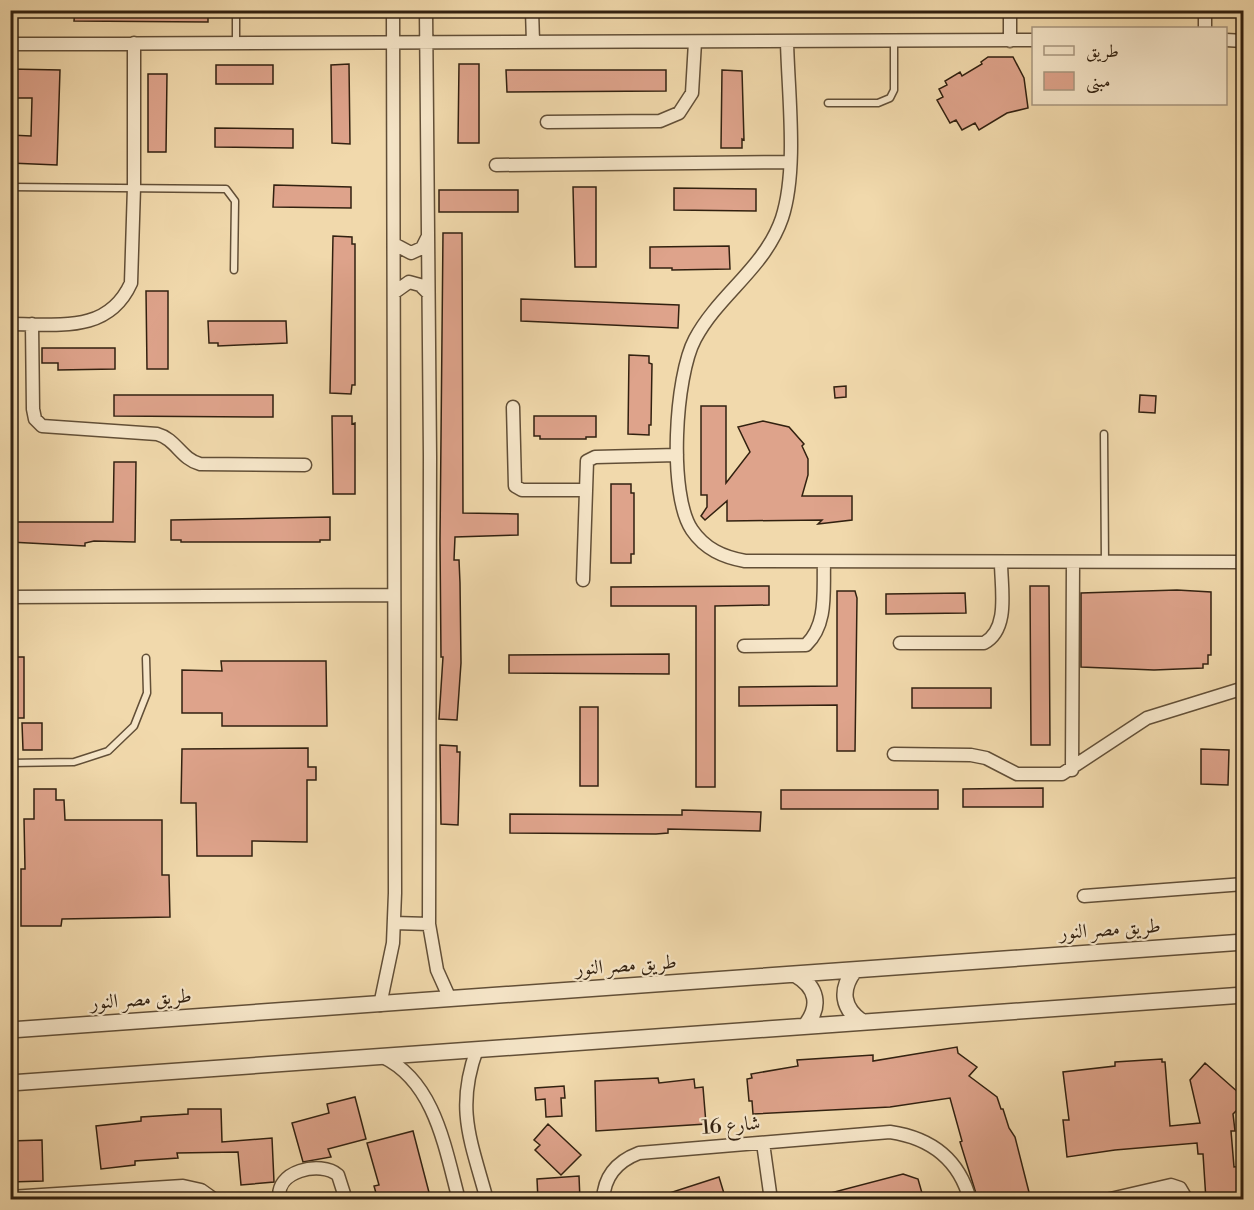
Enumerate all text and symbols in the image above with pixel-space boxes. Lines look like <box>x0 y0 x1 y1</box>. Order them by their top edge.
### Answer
legend <box>1032 27 1227 105</box>
text: طريق <box>1086 40 1119 63</box>
text: مبنى <box>1086 70 1111 94</box>
street label: طريق مصر النور <box>1057 914 1161 946</box>
street label: طريق مصر النور <box>573 950 677 982</box>
street label: طريق مصر النور <box>88 984 192 1016</box>
street label: شارع 16 <box>701 1111 762 1145</box>

